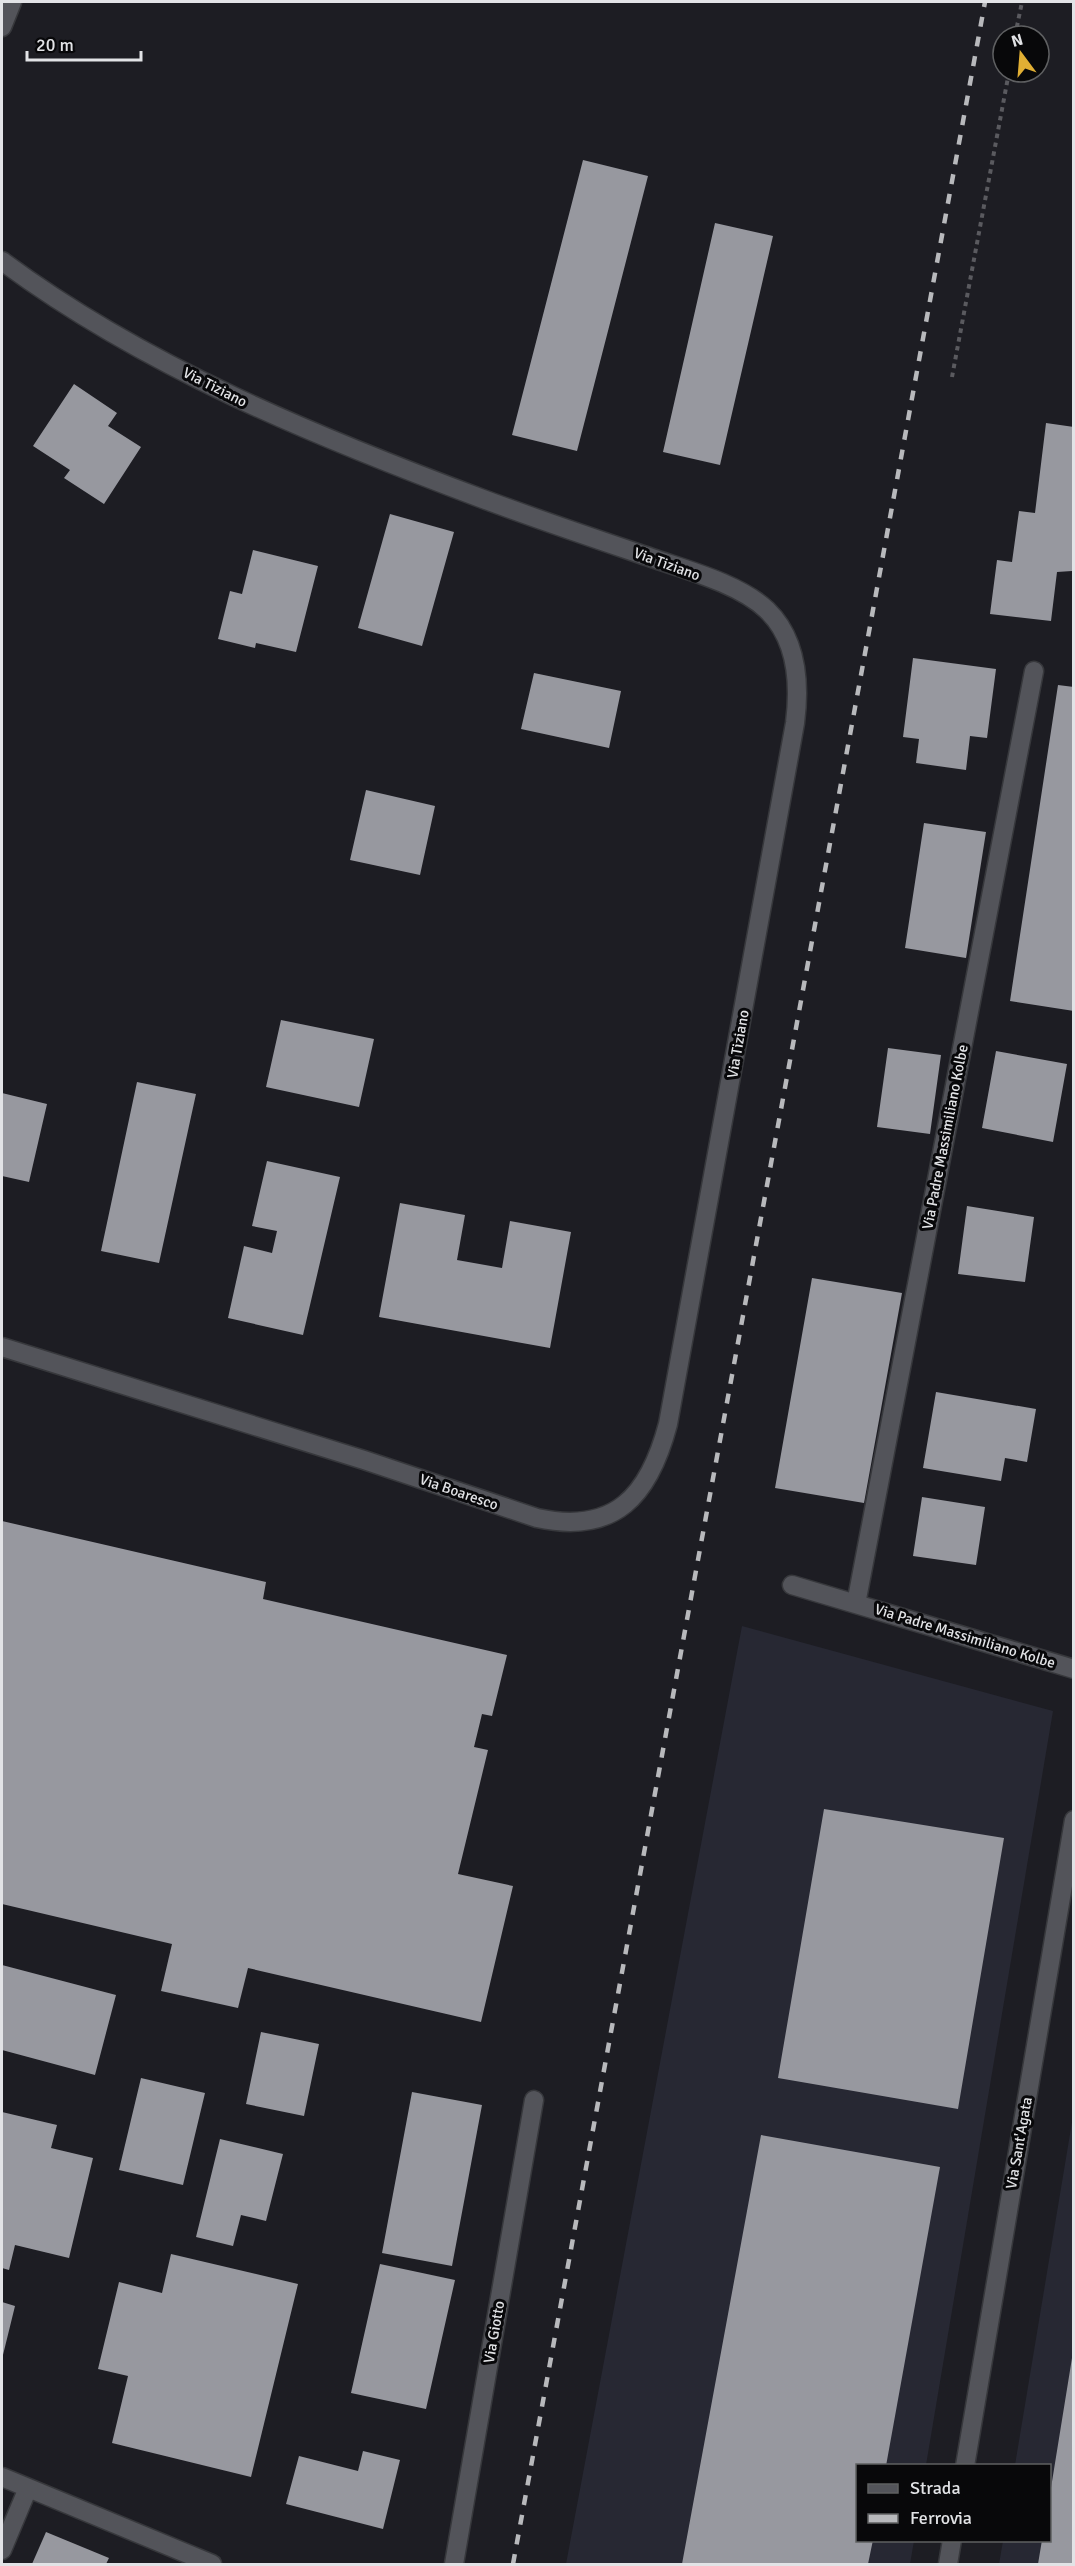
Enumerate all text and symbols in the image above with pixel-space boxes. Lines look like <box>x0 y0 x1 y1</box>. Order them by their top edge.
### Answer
scale bar <box>27 24 141 62</box>
north arrow <box>991 24 1051 84</box>
text: N <box>1009 29 1025 52</box>
text: 20 m <box>36 34 74 56</box>
street label: Via Tiziano <box>180 363 250 411</box>
street label: Via Tiziano <box>631 544 703 584</box>
street label: Via Tiziano <box>723 1008 753 1080</box>
street label: Via Padre Massimiliano Kolbe <box>918 1043 972 1231</box>
street label: Via Boaresco <box>417 1470 501 1514</box>
street label: Via Padre Massimiliano Kolbe <box>873 1600 1057 1672</box>
street label: Via Sant'Agata <box>1002 2095 1036 2191</box>
street label: Via Giotto <box>480 2299 508 2365</box>
legend <box>856 2464 1051 2542</box>
text: Strada <box>910 2477 961 2499</box>
text: Ferrovia <box>910 2507 972 2529</box>

